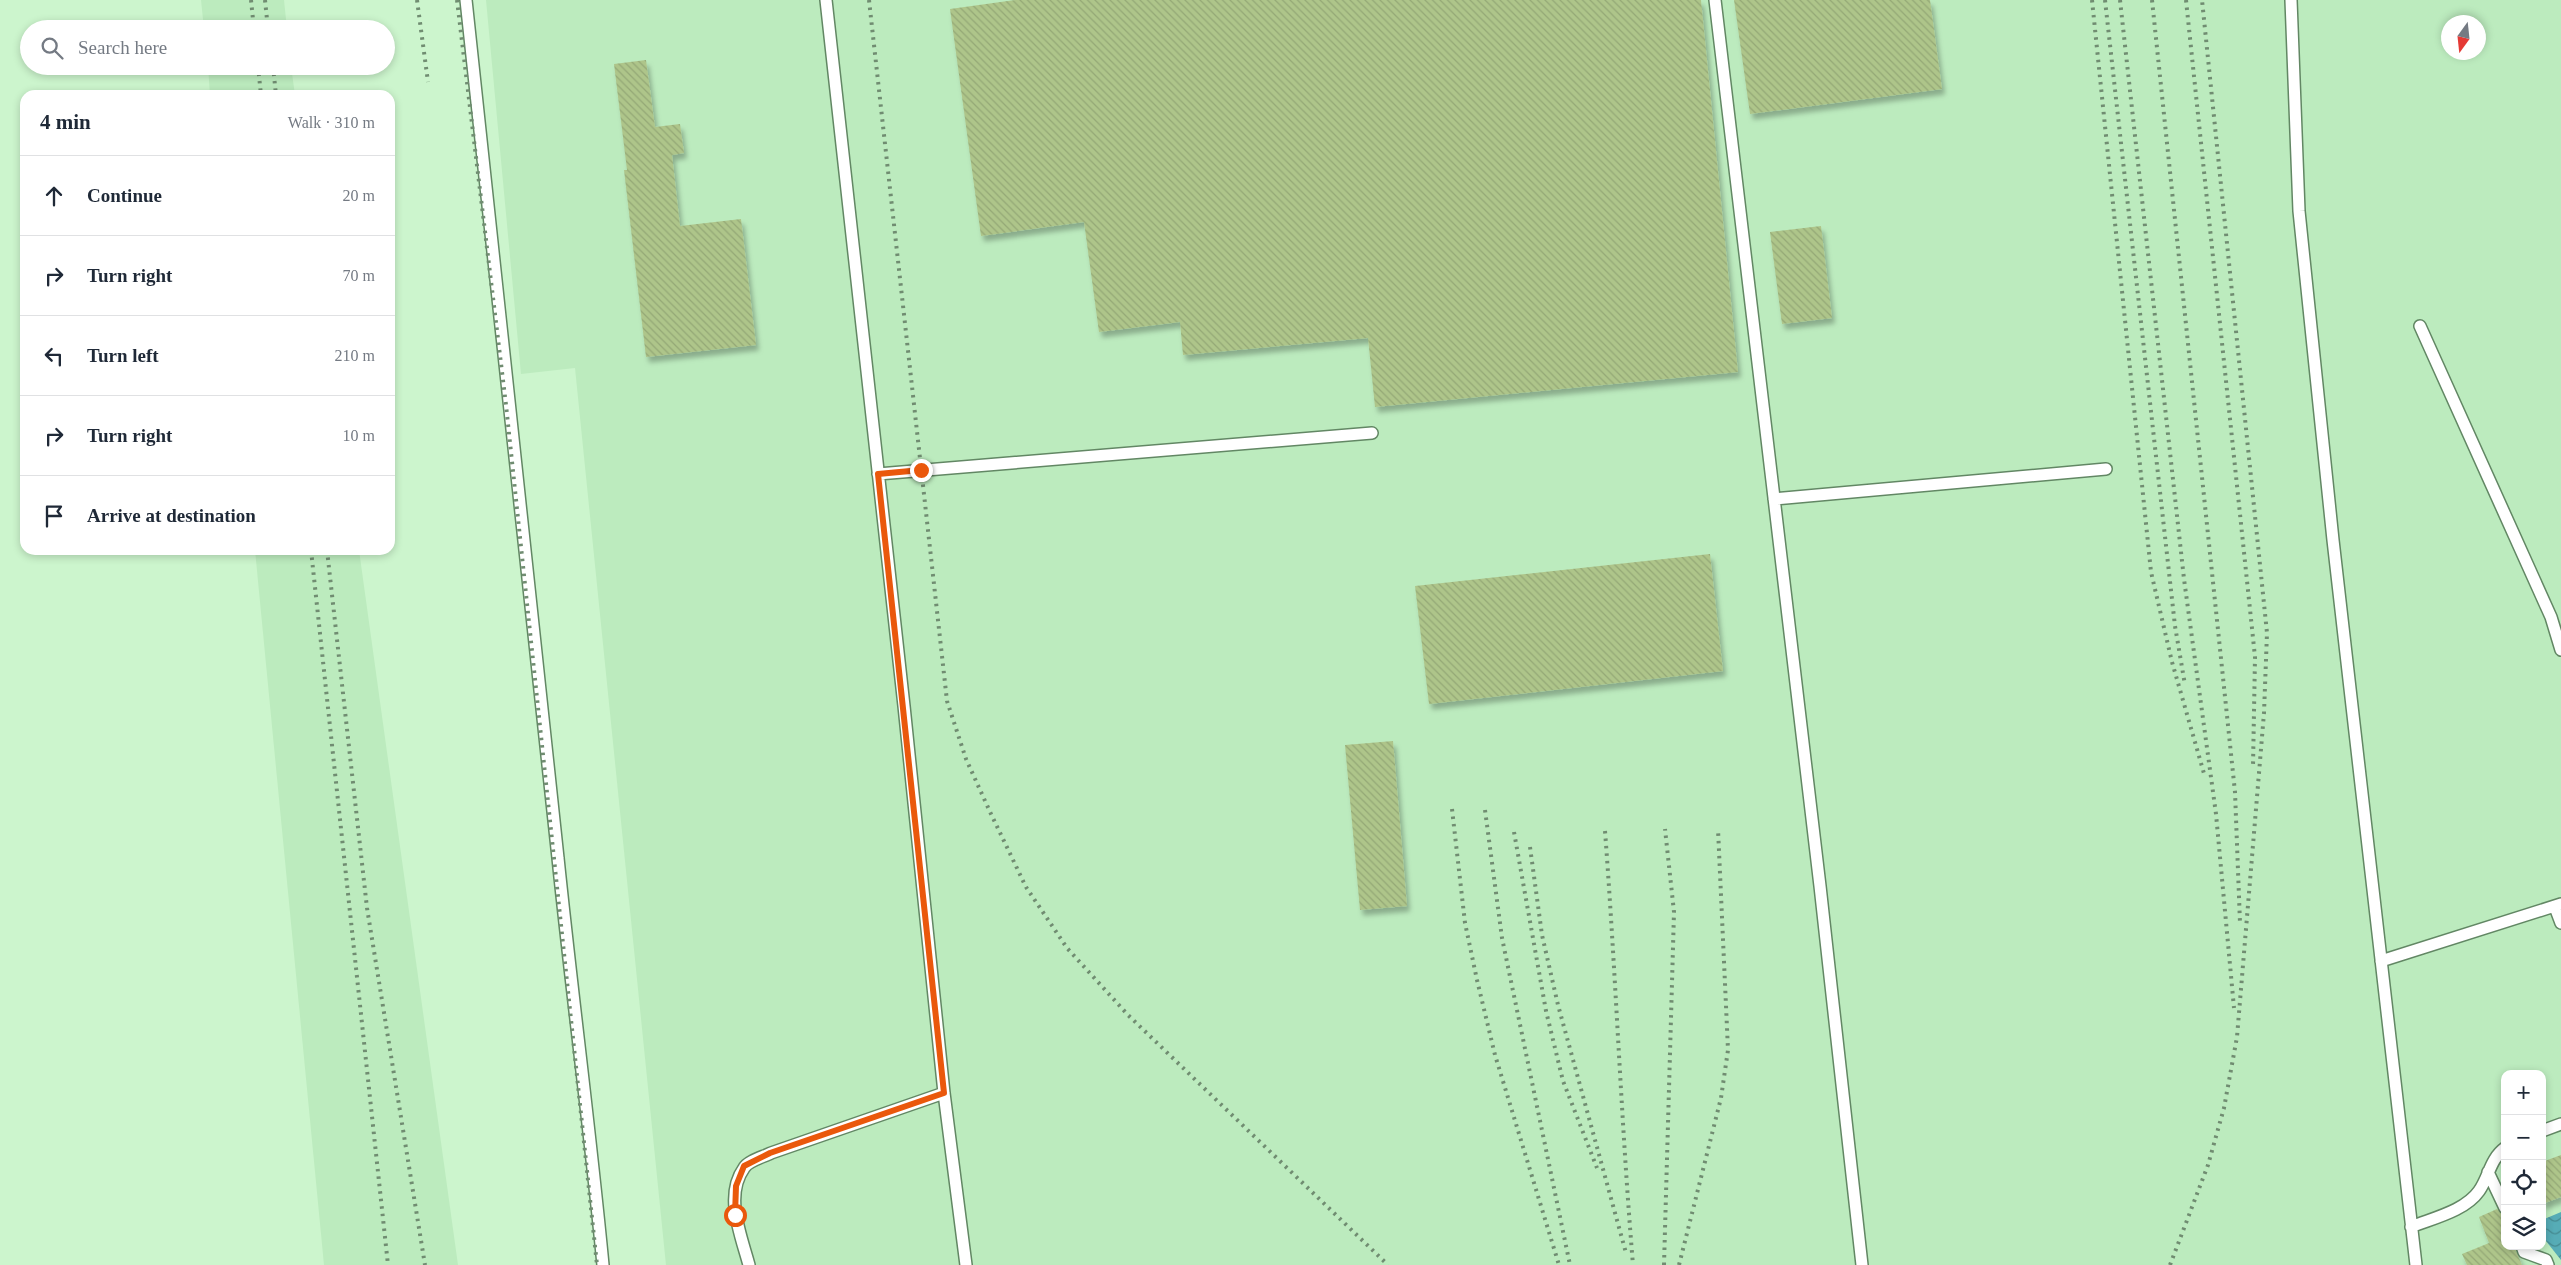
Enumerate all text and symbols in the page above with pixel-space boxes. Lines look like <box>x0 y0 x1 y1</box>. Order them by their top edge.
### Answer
north arrow <box>2441 15 2486 60</box>
search box <box>20 20 395 75</box>
icon: search <box>38 34 66 62</box>
text: Search here <box>78 37 167 58</box>
text: 4 min <box>40 110 91 134</box>
text: Walk · 310 m <box>288 114 375 131</box>
icon: ahead <box>40 182 68 210</box>
text: Continue <box>87 185 162 206</box>
text: 20 m <box>343 187 375 204</box>
icon: right <box>40 262 68 290</box>
text: Turn right <box>87 265 172 286</box>
text: 70 m <box>343 267 375 284</box>
icon: left <box>40 342 68 370</box>
text: Turn left <box>87 345 159 366</box>
text: 210 m <box>335 347 375 364</box>
icon: right <box>40 422 68 450</box>
text: Turn right <box>87 425 172 446</box>
text: 10 m <box>343 427 375 444</box>
route end <box>910 459 933 482</box>
icon: arrive <box>40 502 68 530</box>
text: Arrive at destination <box>87 505 256 526</box>
map controls <box>2501 1070 2546 1250</box>
button: + <box>2501 1070 2546 1115</box>
button: − <box>2501 1115 2546 1160</box>
button: locate <box>2501 1160 2546 1205</box>
route start <box>724 1204 747 1227</box>
button: layers <box>2501 1205 2546 1250</box>

